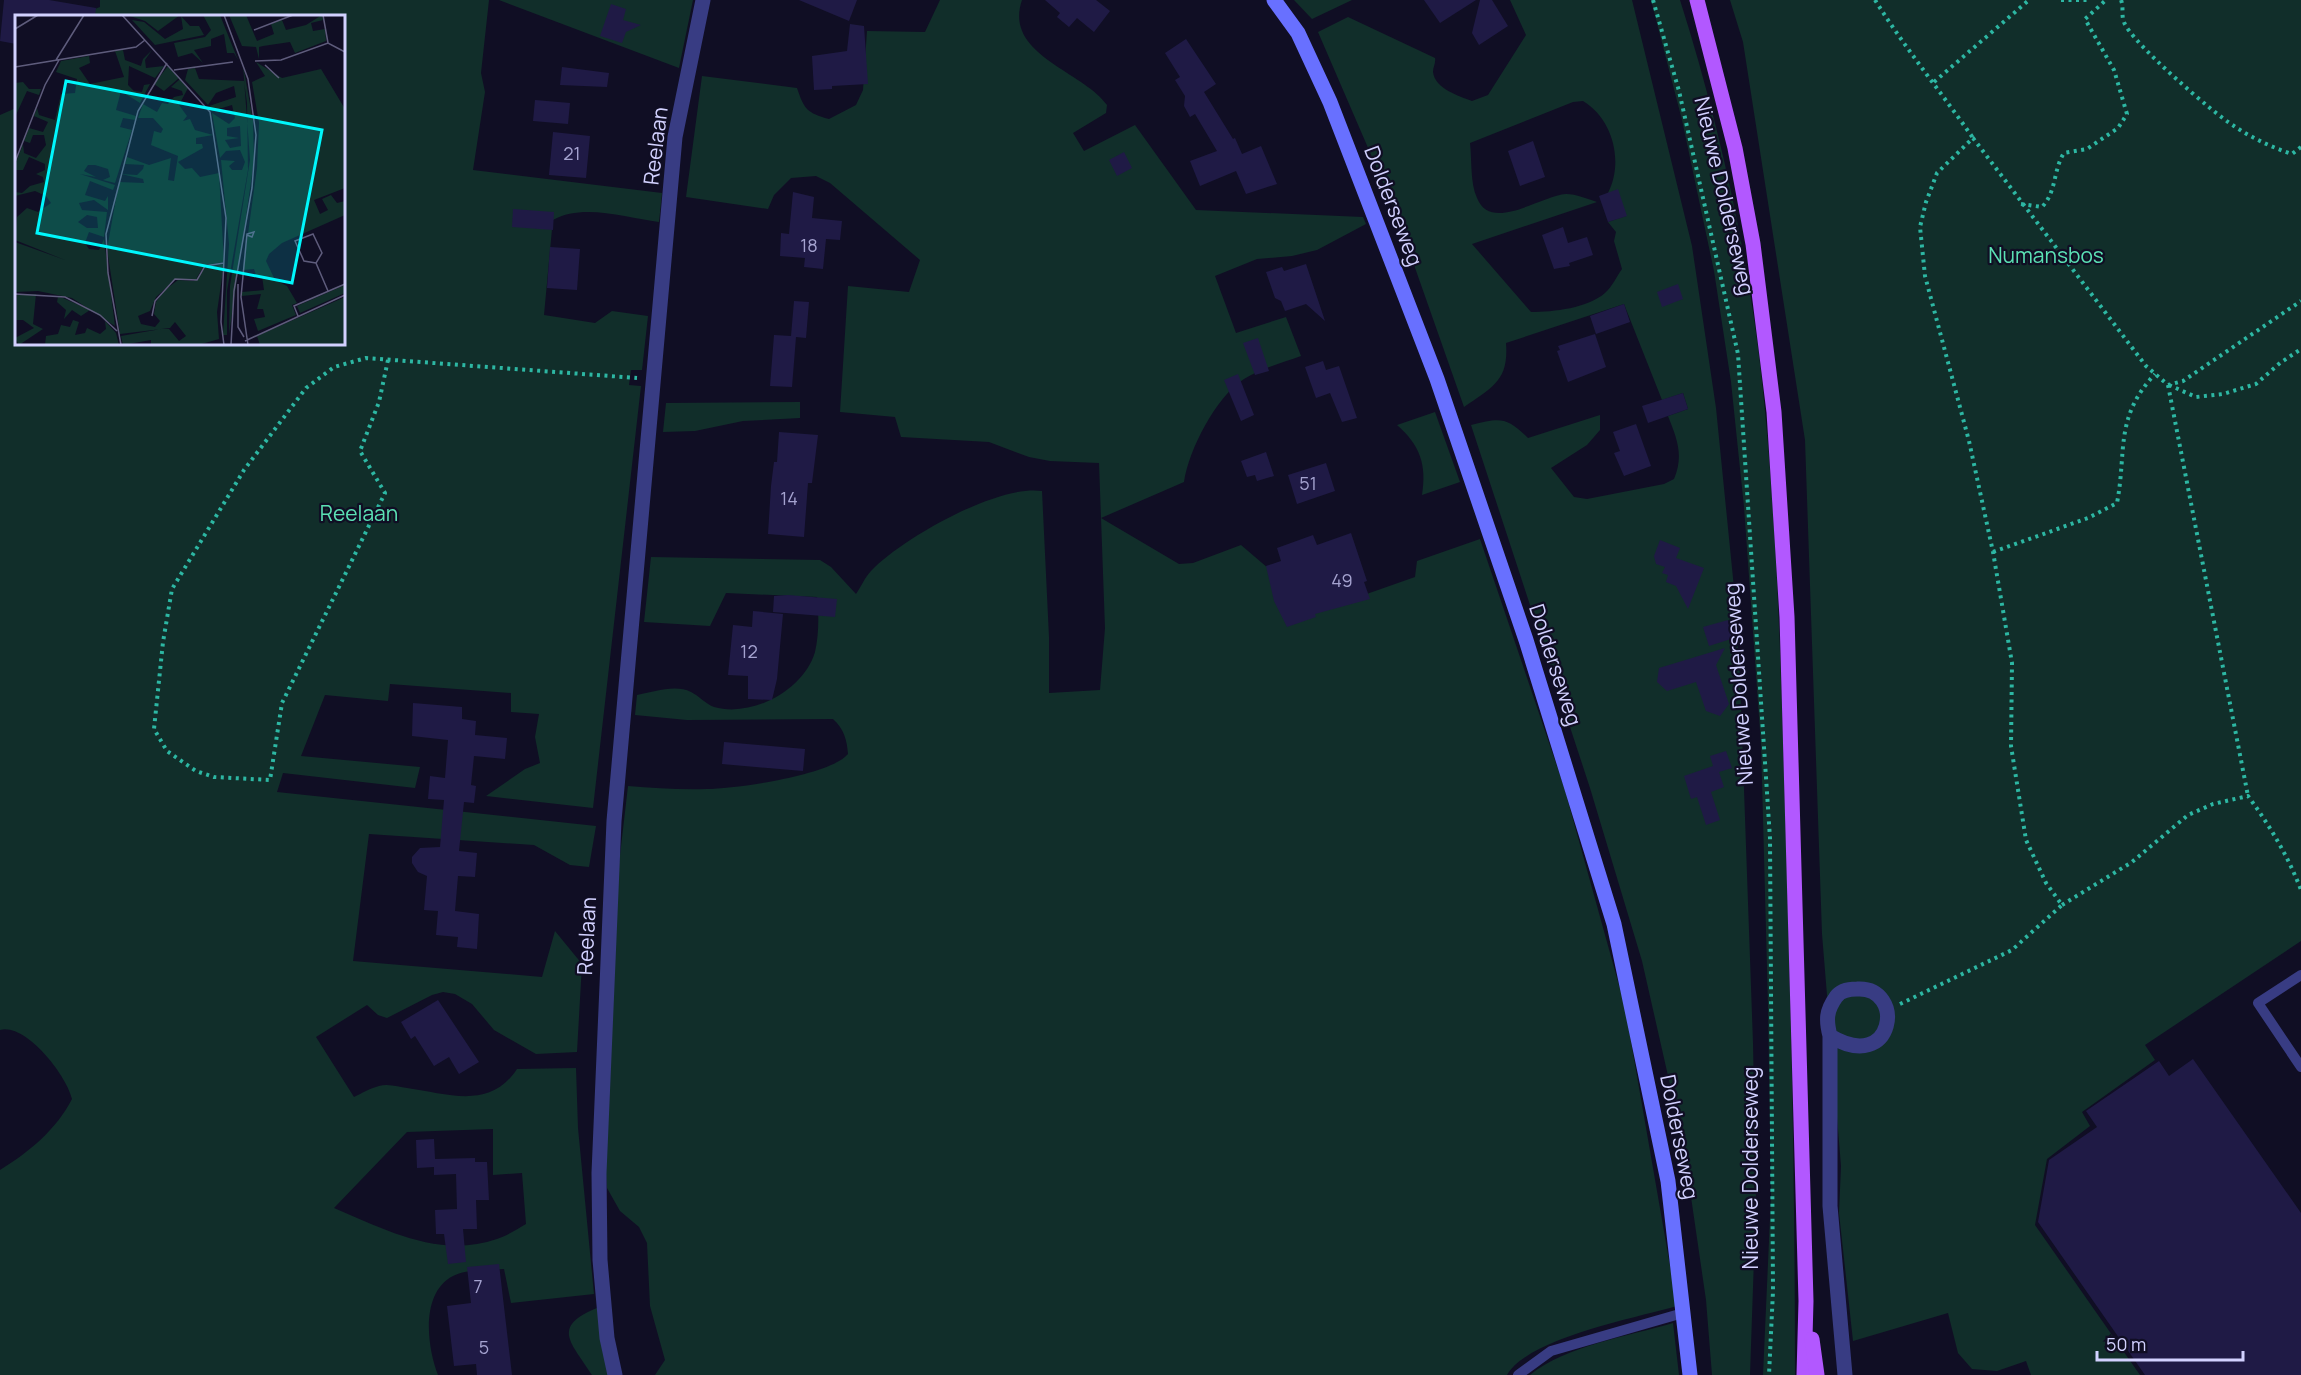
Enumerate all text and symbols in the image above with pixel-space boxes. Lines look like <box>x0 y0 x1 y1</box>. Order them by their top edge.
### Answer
inset map <box>15 15 345 345</box>
street label: Nieuwe Dolderseweg <box>1689 94 1761 298</box>
street label: Reelaan <box>636 105 674 187</box>
house number: 21 <box>563 141 581 165</box>
street label: Dolderseweg <box>1358 142 1430 270</box>
house number: 18 <box>800 233 818 257</box>
park label: Numansbos <box>1988 241 2104 269</box>
house number: 51 <box>1299 471 1317 495</box>
house number: 14 <box>780 486 798 510</box>
park label: Reelaan <box>320 499 398 527</box>
house number: 49 <box>1331 568 1353 592</box>
street label: Nieuwe Dolderseweg <box>1717 582 1759 786</box>
street label: Dolderseweg <box>1523 600 1589 729</box>
house number: 12 <box>740 639 758 663</box>
street label: Reelaan <box>570 896 602 976</box>
street label: Nieuwe Dolderseweg <box>1736 1067 1764 1269</box>
street label: Dolderseweg <box>1654 1072 1706 1202</box>
house number: 7 <box>473 1274 483 1298</box>
scale bar <box>2097 1324 2242 1362</box>
text: 50 m <box>2106 1332 2146 1356</box>
house number: 5 <box>479 1335 489 1359</box>

